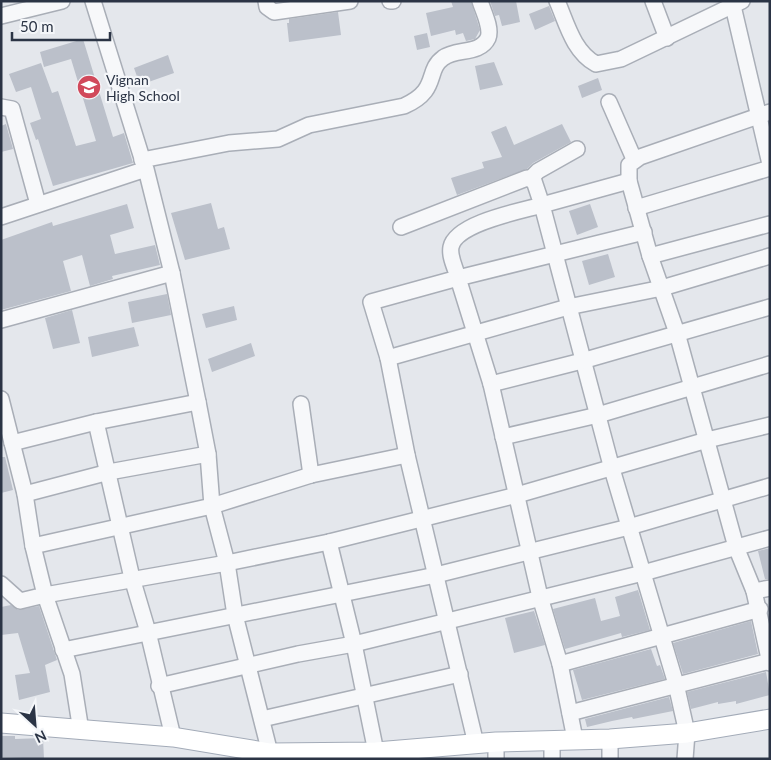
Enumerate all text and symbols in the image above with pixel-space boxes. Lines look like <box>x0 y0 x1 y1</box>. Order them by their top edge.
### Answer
scale bar <box>12 10 110 42</box>
text: 50 m <box>20 17 54 35</box>
place label: Vignan High School <box>106 71 180 104</box>
school or university icon: Vignan High School <box>76 74 102 100</box>
north arrow <box>10 700 60 750</box>
text: N <box>32 727 49 747</box>

